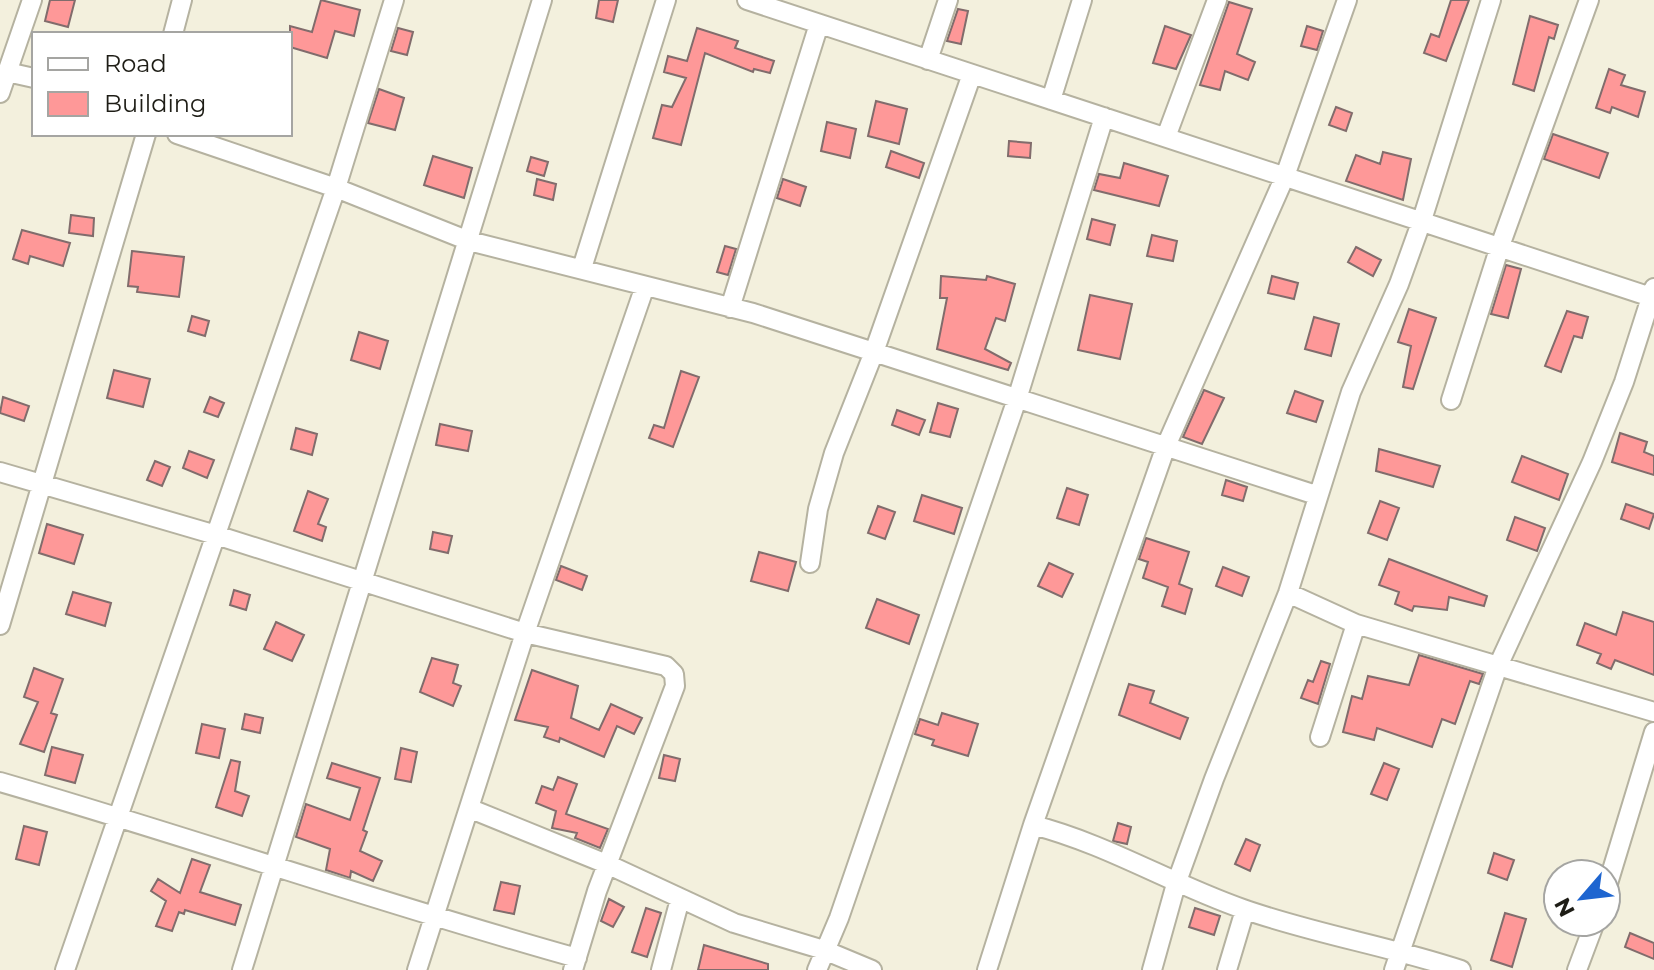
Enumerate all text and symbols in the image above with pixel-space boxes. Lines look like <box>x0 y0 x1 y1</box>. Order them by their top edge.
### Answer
legend <box>32 32 292 136</box>
text: Road <box>104 49 167 78</box>
text: Building <box>104 89 207 118</box>
north arrow <box>1542 858 1622 938</box>
text: N <box>1549 893 1581 921</box>

